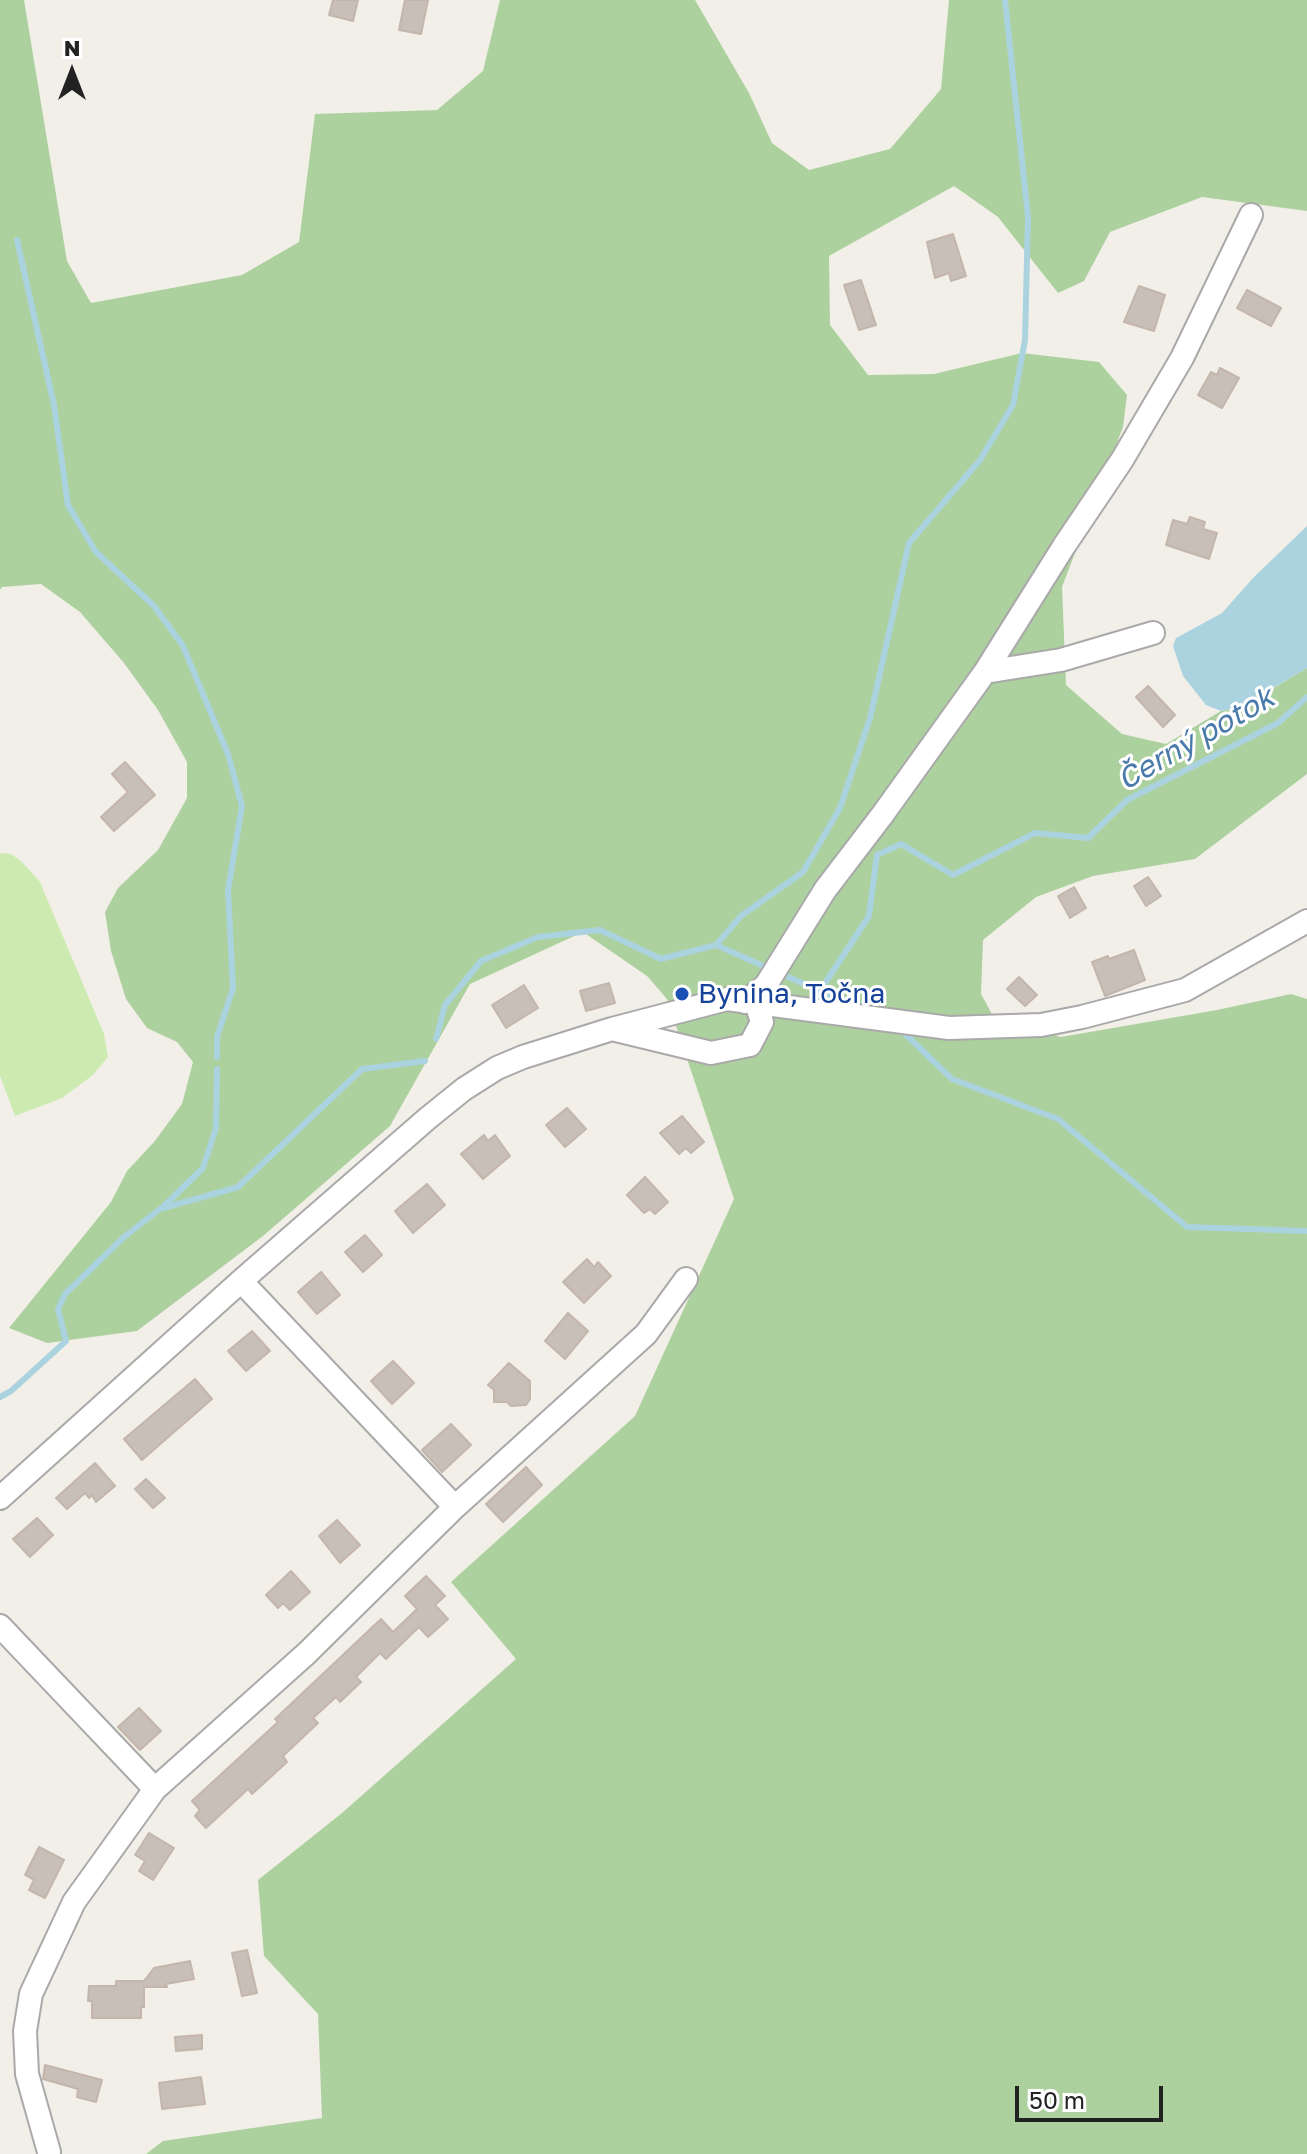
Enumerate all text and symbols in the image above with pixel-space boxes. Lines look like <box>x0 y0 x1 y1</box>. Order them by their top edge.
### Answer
north arrow <box>32 32 112 112</box>
text: N <box>64 34 80 61</box>
water label: Černý potok <box>1111 680 1281 798</box>
place label: Bynina, Točna <box>698 977 885 1011</box>
marker: Bynina, Točna <box>673 985 691 1003</box>
scale bar <box>1019 2070 1167 2120</box>
text: 50 m <box>1029 2085 1085 2114</box>

